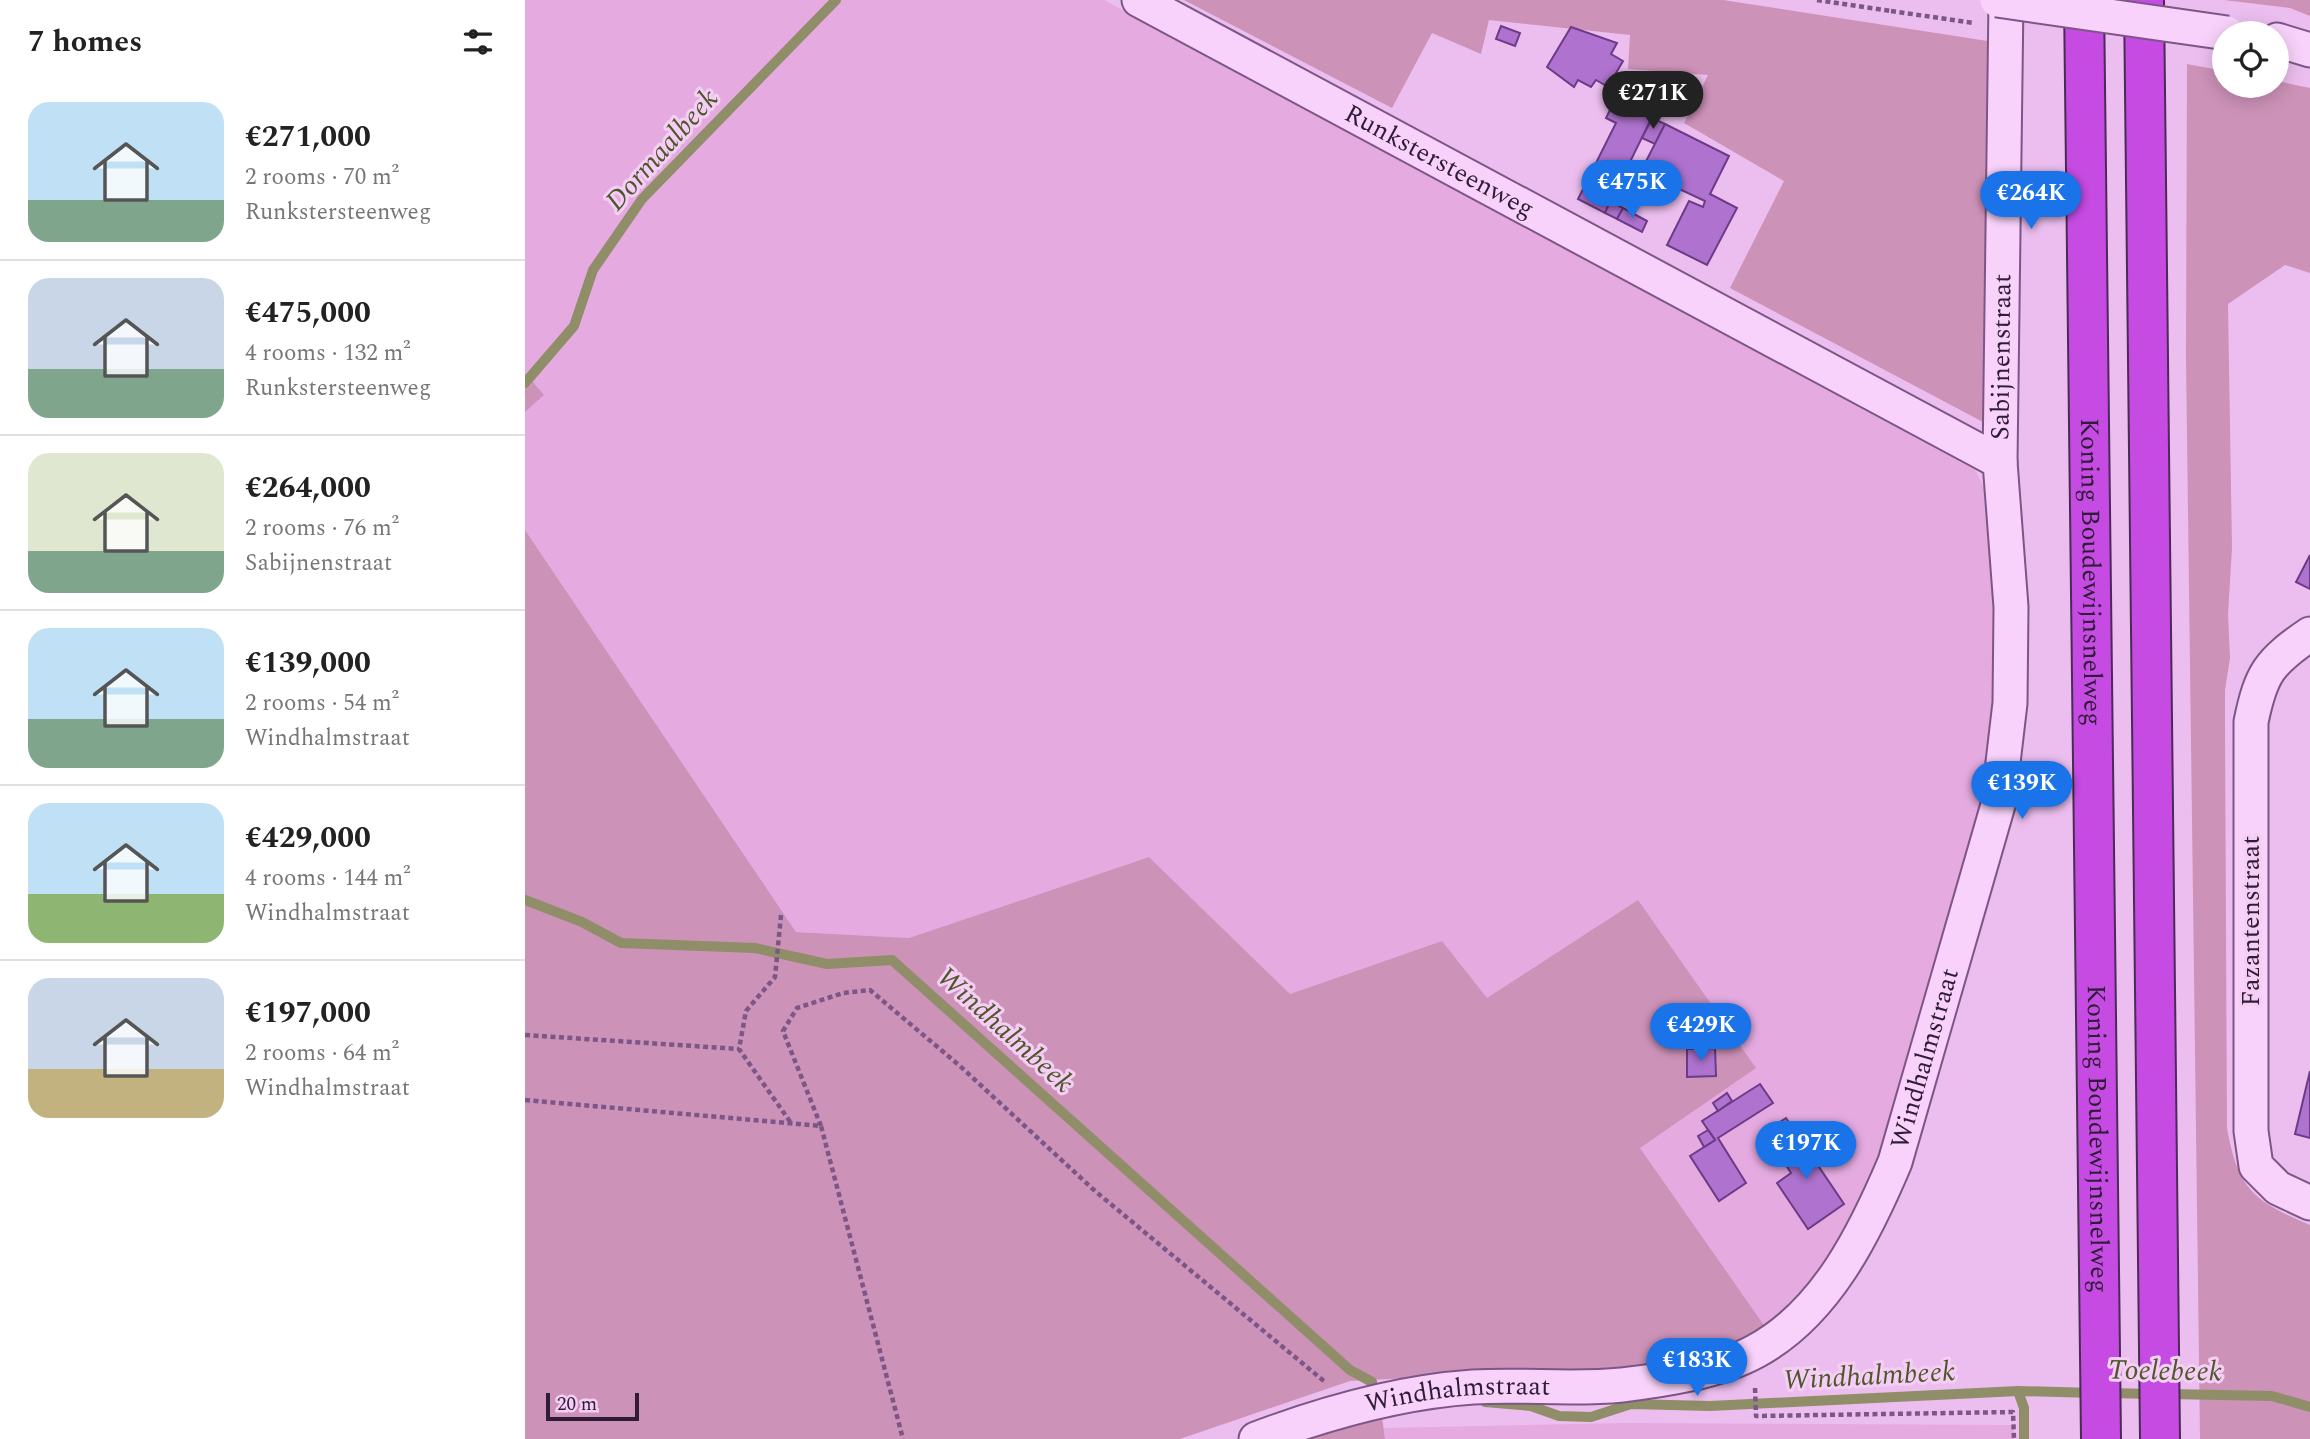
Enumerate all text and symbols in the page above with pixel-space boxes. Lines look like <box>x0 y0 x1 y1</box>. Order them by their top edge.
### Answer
text: 7 homes <box>28 19 142 65</box>
map controls <box>2212 21 2289 98</box>
button: locate <box>2212 21 2289 98</box>
icon: filters <box>459 23 497 61</box>
pin: €271K <box>1604 72 1702 131</box>
text: €271K <box>1618 76 1688 111</box>
water label: Dormaalbeek <box>595 79 729 221</box>
street label: Runkstersteenweg <box>1337 94 1542 229</box>
text: €271,000 <box>245 114 371 160</box>
icon: home <box>84 130 168 214</box>
text: 2 rooms · 70 m² <box>245 160 399 195</box>
pin: €475K <box>1583 160 1681 220</box>
text: €475K <box>1597 165 1667 200</box>
pin: €264K <box>1982 172 2080 231</box>
text: €264K <box>1996 176 2066 211</box>
text: Runkstersteenweg <box>245 195 431 230</box>
street label: Sabijnenstraat <box>1980 273 2022 440</box>
text: €475,000 <box>245 290 371 336</box>
icon: home <box>84 306 168 390</box>
text: 4 rooms · 132 m² <box>245 336 411 371</box>
text: Runkstersteenweg <box>245 371 431 406</box>
street label: Koning Boudewijnsnelweg <box>2069 418 2113 726</box>
text: €264,000 <box>245 465 371 511</box>
icon: home <box>84 481 168 565</box>
text: 2 rooms · 76 m² <box>245 511 399 546</box>
text: Sabijnenstraat <box>245 546 392 581</box>
text: €139,000 <box>245 640 371 686</box>
icon: home <box>84 656 168 740</box>
text: 2 rooms · 54 m² <box>245 686 399 721</box>
text: Windhalmstraat <box>245 721 410 756</box>
pin: €139K <box>1973 762 2071 821</box>
text: €139K <box>1987 766 2057 801</box>
text: €429,000 <box>245 815 371 861</box>
icon: home <box>84 831 168 915</box>
street label: Fazantenstraat <box>2231 836 2271 1006</box>
text: 4 rooms · 144 m² <box>245 861 411 896</box>
text: Windhalmstraat <box>245 896 410 931</box>
water label: Windhalmbeek <box>927 956 1083 1104</box>
street label: Windhalmstraat <box>1880 963 1970 1153</box>
street label: Koning Boudewijnsnelweg <box>2076 985 2119 1293</box>
text: €197,000 <box>245 990 371 1036</box>
pin: €429K <box>1652 1004 1750 1063</box>
icon: home <box>84 1006 168 1090</box>
text: €429K <box>1666 1008 1736 1043</box>
text: 2 rooms · 64 m² <box>245 1036 399 1071</box>
text: Windhalmstraat <box>245 1071 410 1106</box>
pin: €197K <box>1757 1122 1855 1181</box>
text: €197K <box>1771 1126 1841 1161</box>
pin: €183K <box>1648 1338 1746 1398</box>
text: €183K <box>1662 1343 1732 1378</box>
water label: Toelebeek <box>2108 1349 2222 1393</box>
water label: Windhalmbeek <box>1782 1350 1956 1402</box>
street label: Windhalmstraat <box>1361 1366 1551 1424</box>
scale bar <box>546 1390 639 1422</box>
text: 20 m <box>557 1390 597 1419</box>

